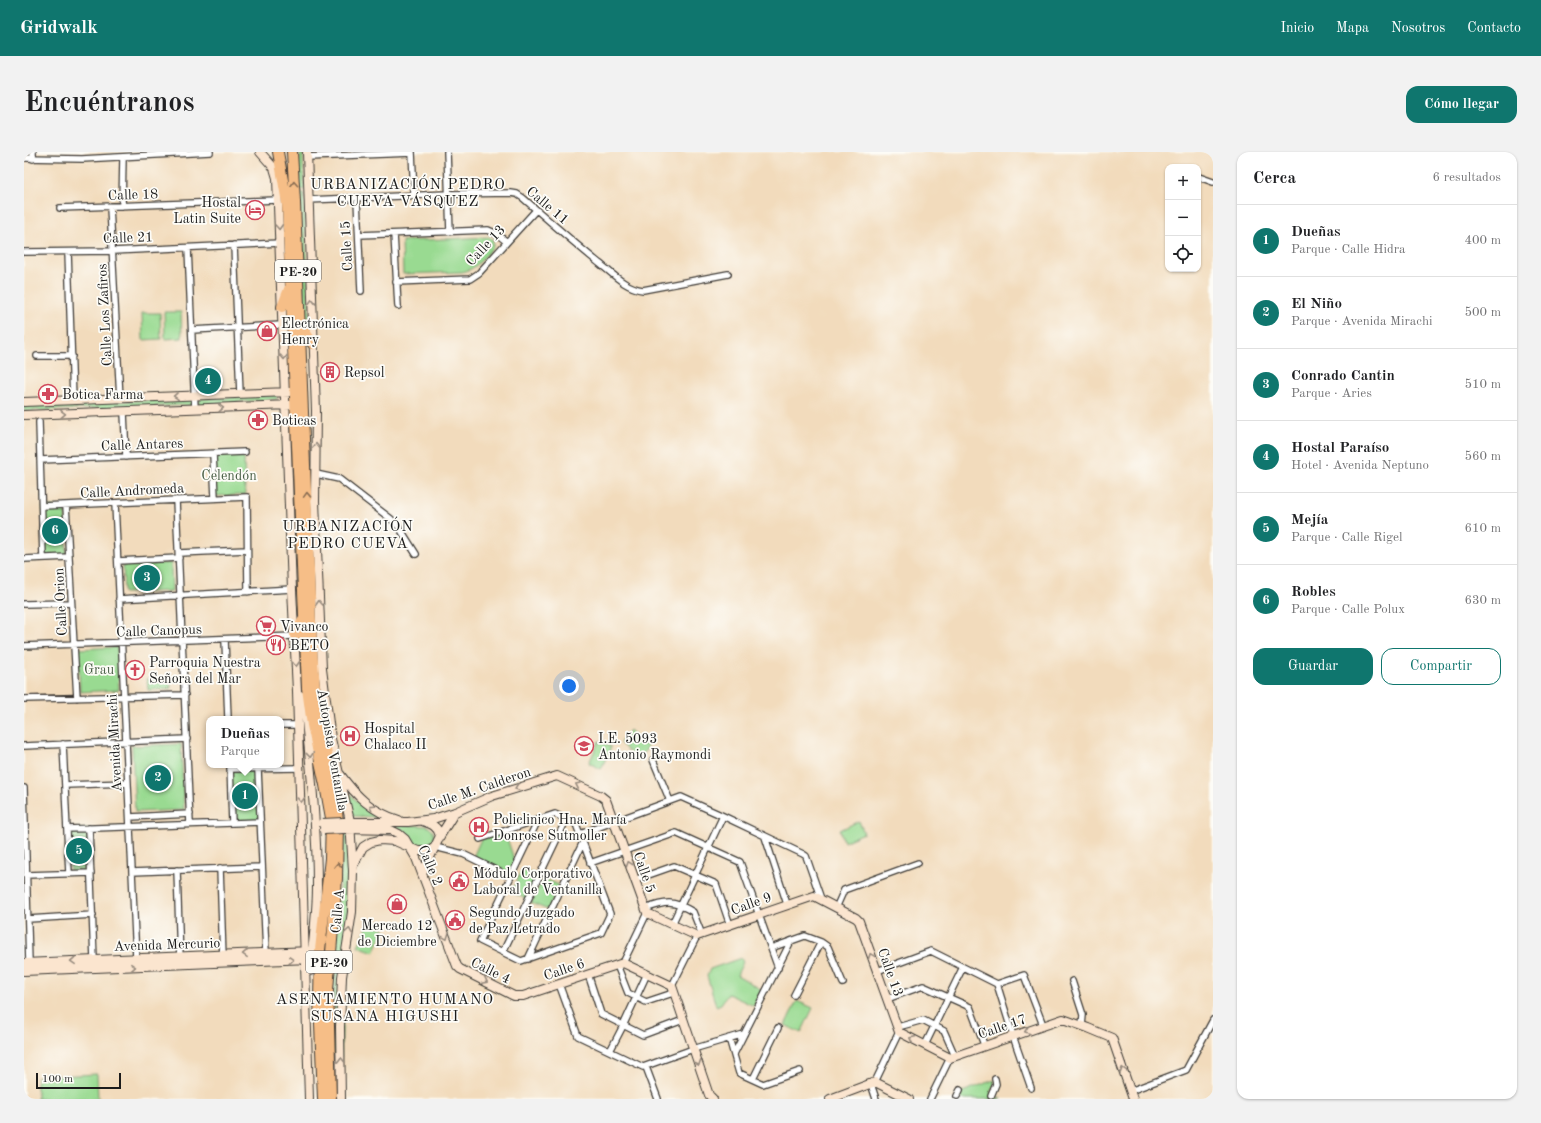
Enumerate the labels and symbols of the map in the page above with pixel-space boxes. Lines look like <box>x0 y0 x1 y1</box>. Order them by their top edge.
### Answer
district label: URBANIZACIÓN PEDRO CUEVA VÁSQUEZ <box>310 174 506 210</box>
one-way arrow <box>290 181 299 187</box>
street label: Calle 11 <box>524 184 571 227</box>
street label: Calle 18 <box>108 187 158 203</box>
place label: Hostal Latin Suite <box>173 196 241 226</box>
hotel icon: Hostal Latin Suite <box>244 199 266 221</box>
street label: Calle 15 <box>339 220 355 272</box>
street label: Calle 13 <box>463 222 508 269</box>
one-way arrow <box>275 224 284 230</box>
street label: Calle 21 <box>103 230 153 246</box>
road number: PE-20 <box>275 260 321 282</box>
street label: Calle Los Zafiros <box>95 263 115 367</box>
one-way arrow <box>308 299 316 305</box>
place label: Electrónica Henry <box>281 317 349 347</box>
shop icon: Electrónica Henry <box>256 320 278 342</box>
one-way arrow <box>279 354 288 360</box>
building icon: Repsol <box>319 361 341 383</box>
pin: 4 <box>195 366 221 396</box>
place label: Repsol <box>344 366 385 380</box>
pharmacy icon: Botica Farma <box>37 383 59 405</box>
place label: Botica Farma <box>62 388 144 402</box>
one-way arrow <box>173 392 179 401</box>
one-way arrow <box>218 404 224 412</box>
pharmacy icon: Boticas <box>247 409 269 431</box>
one-way arrow <box>60 410 66 419</box>
place label: Boticas <box>272 414 316 428</box>
street label: Calle Antares <box>101 437 184 453</box>
one-way arrow <box>312 443 320 449</box>
park label: Celendón <box>201 469 257 483</box>
street label: Calle Andromeda <box>80 481 185 501</box>
one-way arrow <box>303 492 311 498</box>
pin: 6 <box>42 516 68 546</box>
district label: URBANIZACIÓN PEDRO CUEVA <box>282 516 414 552</box>
pin: 3 <box>134 563 160 593</box>
street label: Calle Orion <box>52 567 70 636</box>
one-way arrow <box>315 600 324 606</box>
supermarket icon: Vivanco <box>255 615 277 637</box>
place label: Vivanco <box>280 620 329 634</box>
street label: Calle Canopus <box>116 623 202 639</box>
restaurant icon: BETO <box>265 634 287 656</box>
place label: BETO <box>290 639 329 653</box>
place label: Parroquia Nuestra Señora del Mar <box>149 656 261 686</box>
church icon: Parroquia Nuestra Señora del Mar <box>124 659 146 681</box>
one-way arrow <box>292 661 300 667</box>
park label: Grau <box>84 663 115 677</box>
your location <box>559 676 579 696</box>
street label: Autopista Ventanilla <box>314 688 350 813</box>
street label: Avenida Mirachi <box>105 693 125 792</box>
place label: Hospital Chalaco II <box>364 722 427 752</box>
hospital icon: Hospital Chalaco II <box>339 725 361 747</box>
place label: I.E. 5093 Antonio Raymondi <box>598 732 711 762</box>
school or university icon: I.E. 5093 Antonio Raymondi <box>573 735 595 757</box>
one-way arrow <box>305 752 314 758</box>
pin: 2 <box>145 763 171 793</box>
street label: Calle M. Calderon <box>426 765 533 813</box>
pin: 1 <box>232 781 258 811</box>
one-way arrow <box>574 782 582 790</box>
one-way arrow <box>514 783 521 792</box>
one-way arrow <box>296 797 305 803</box>
one-way arrow <box>369 804 376 812</box>
place label: Policlinico Hna. María Donrose Sutmoller <box>493 813 627 843</box>
hospital icon: Policlinico Hna. María Donrose Sutmoller <box>468 816 490 838</box>
pin: 5 <box>66 836 92 866</box>
street label: Calle 2 <box>415 843 445 888</box>
street label: Calle 5 <box>631 850 658 895</box>
one-way arrow <box>625 860 633 867</box>
one-way arrow <box>334 861 342 867</box>
place label: Módulo Corporativo Laboral de Ventanilla <box>473 867 603 897</box>
public building icon: Módulo Corporativo Laboral de Ventanilla <box>448 870 470 892</box>
street label: Calle A <box>329 888 347 934</box>
street label: Calle 9 <box>729 890 774 918</box>
shop icon: Mercado 12 de Diciembre <box>386 893 408 915</box>
place label: Segundo Juzgado de Paz Letrado <box>469 906 575 936</box>
public building icon: Segundo Juzgado de Paz Letrado <box>444 909 466 931</box>
place label: Mercado 12 de Diciembre <box>357 919 437 949</box>
one-way arrow <box>344 928 353 934</box>
one-way arrow <box>441 934 449 941</box>
street label: Avenida Mercurio <box>114 936 221 954</box>
street label: Calle 13 <box>875 946 905 998</box>
one-way arrow <box>242 950 248 958</box>
road number: PE-20 <box>306 951 352 973</box>
one-way arrow <box>868 953 876 960</box>
one-way arrow <box>288 955 294 964</box>
street label: Calle 4 <box>468 955 513 986</box>
one-way arrow <box>70 956 76 965</box>
street label: Calle 6 <box>542 956 587 983</box>
one-way arrow <box>130 963 136 971</box>
one-way arrow <box>481 977 488 984</box>
district label: ASENTAMIENTO HUMANO SUSANA HIGUSHI <box>276 993 494 1025</box>
street label: Calle 17 <box>976 1012 1028 1042</box>
one-way arrow <box>1023 1026 1030 1035</box>
one-way arrow <box>909 1036 916 1043</box>
one-way arrow <box>337 1057 345 1063</box>
one-way arrow <box>693 1059 702 1066</box>
one-way arrow <box>1119 1066 1128 1073</box>
scale bar <box>36 1071 121 1090</box>

